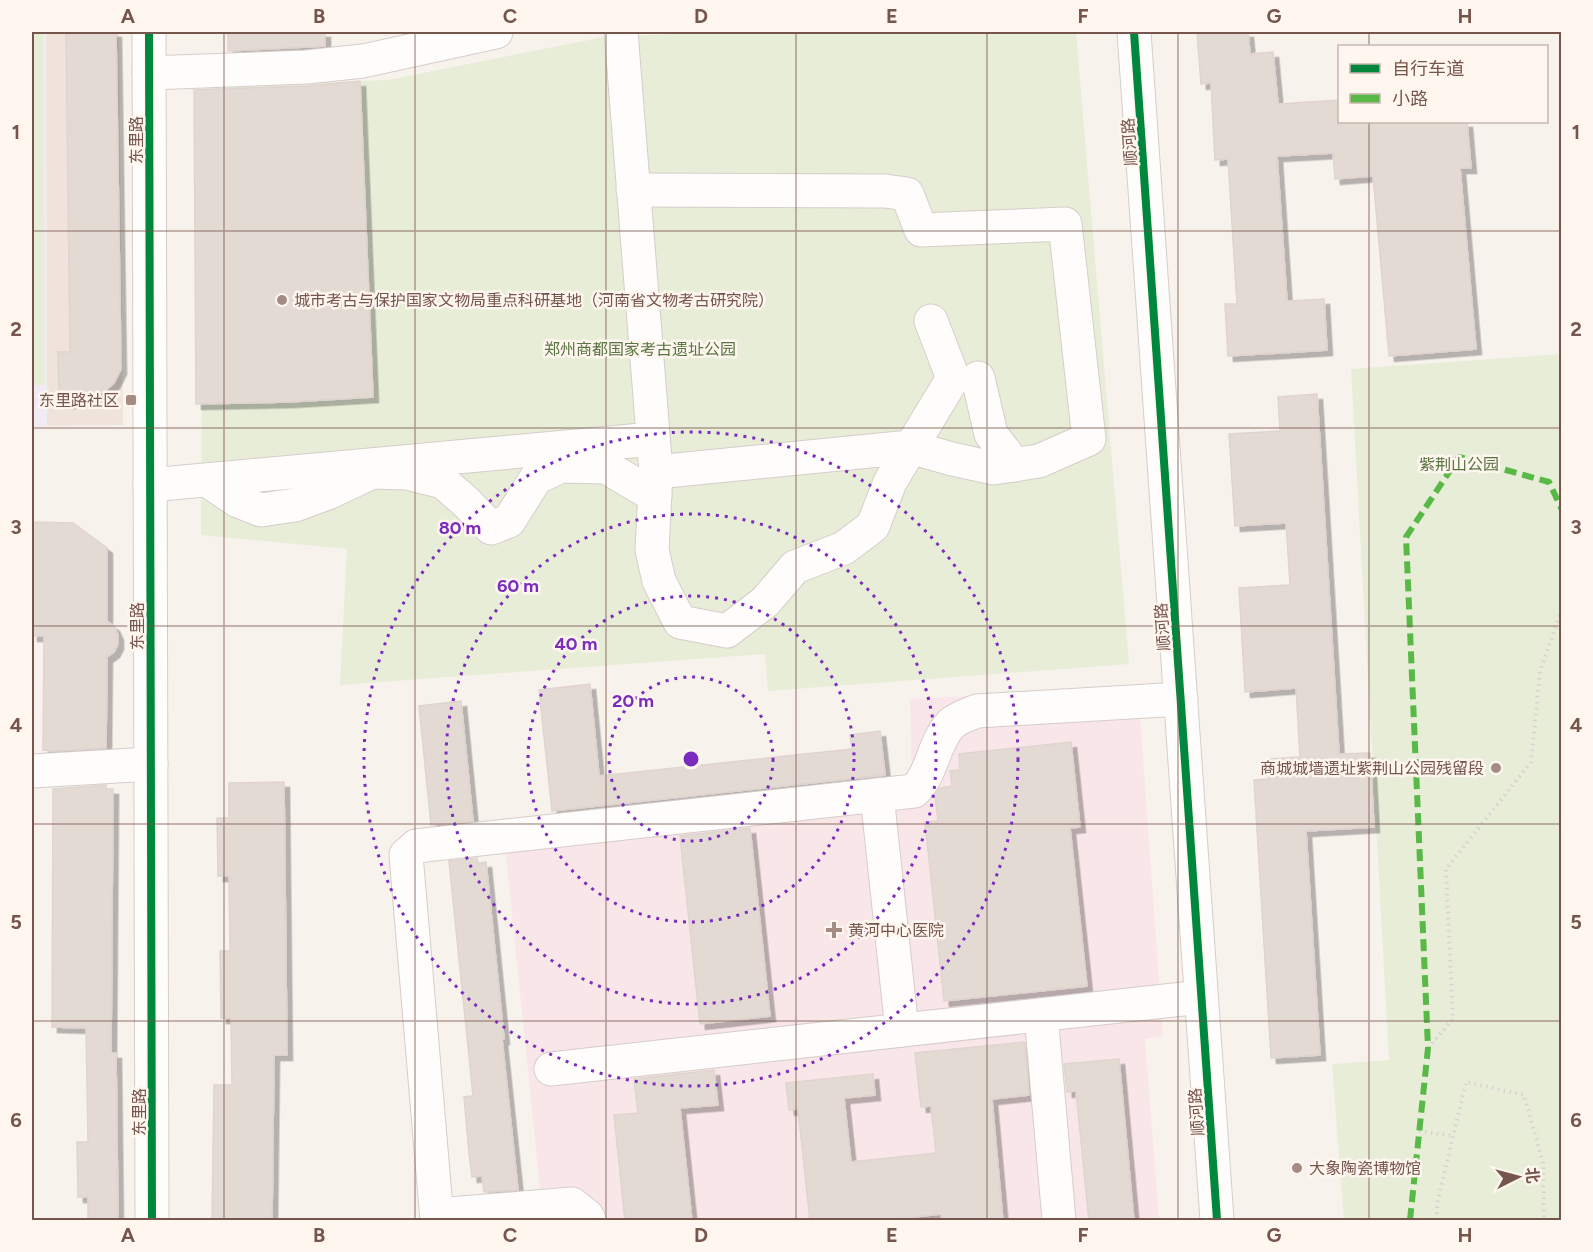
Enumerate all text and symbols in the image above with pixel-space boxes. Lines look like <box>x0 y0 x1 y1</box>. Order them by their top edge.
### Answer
text: A <box>121 4 136 28</box>
text: B <box>313 4 325 28</box>
text: C <box>503 4 517 28</box>
text: D <box>694 4 708 28</box>
text: E <box>886 4 898 28</box>
text: F <box>1077 4 1089 28</box>
text: G <box>1267 4 1282 28</box>
text: H <box>1458 4 1473 28</box>
legend <box>1338 45 1548 123</box>
text: 自行车道 <box>1392 58 1464 80</box>
text: 小路 <box>1392 88 1428 110</box>
street label: 东里路 <box>127 116 146 164</box>
street label: 顺河路 <box>1118 117 1141 167</box>
text: 1 <box>12 120 20 144</box>
text: 1 <box>1572 120 1580 144</box>
place label: 城市考古与保护国家文物局重点科研基地（河南省文物考古研究院） <box>294 291 774 310</box>
marker: 城市考古与保护国家文物局重点科研基地（河南省文物考古研究院） <box>275 293 289 307</box>
text: 2 <box>10 317 22 341</box>
text: 2 <box>1570 317 1582 341</box>
park label: 郑州商都国家考古遗址公园 <box>544 340 736 359</box>
place label: 东里路社区 <box>39 391 119 410</box>
marker: 东里路社区 <box>124 393 138 407</box>
park label: 紫荆山公园 <box>1419 455 1499 474</box>
text: 3 <box>10 515 22 539</box>
text: 3 <box>1570 515 1582 539</box>
text: 80 m <box>439 517 481 539</box>
text: 60 m <box>497 575 539 597</box>
street label: 东里路 <box>128 602 147 650</box>
street label: 顺河路 <box>1151 602 1174 652</box>
text: 40 m <box>554 633 598 655</box>
text: 20 m <box>612 690 654 712</box>
text: 4 <box>10 713 23 737</box>
text: 4 <box>1570 713 1583 737</box>
centre of rings <box>681 749 701 769</box>
place label: 商城城墙遗址紫荆山公园残留段 <box>1260 759 1484 778</box>
marker: 商城城墙遗址紫荆山公园残留段 <box>1489 761 1503 775</box>
text: 5 <box>10 910 22 934</box>
text: 5 <box>1570 910 1582 934</box>
marker: 黄河中心医院 <box>825 921 843 939</box>
place label: 黄河中心医院 <box>848 921 944 940</box>
street label: 顺河路 <box>1185 1087 1208 1137</box>
street label: 东里路 <box>130 1088 149 1136</box>
text: 6 <box>10 1108 22 1132</box>
text: 6 <box>1570 1108 1582 1132</box>
north arrow <box>1488 1147 1548 1207</box>
place label: 大象陶瓷博物馆 <box>1309 1159 1421 1178</box>
marker: 大象陶瓷博物馆 <box>1290 1161 1304 1175</box>
text: 北 <box>1522 1167 1543 1184</box>
text: A <box>121 1223 136 1247</box>
text: B <box>313 1223 325 1247</box>
text: C <box>503 1223 517 1247</box>
text: D <box>694 1223 708 1247</box>
text: E <box>886 1223 898 1247</box>
text: F <box>1077 1223 1089 1247</box>
text: G <box>1267 1223 1282 1247</box>
text: H <box>1458 1223 1473 1247</box>

